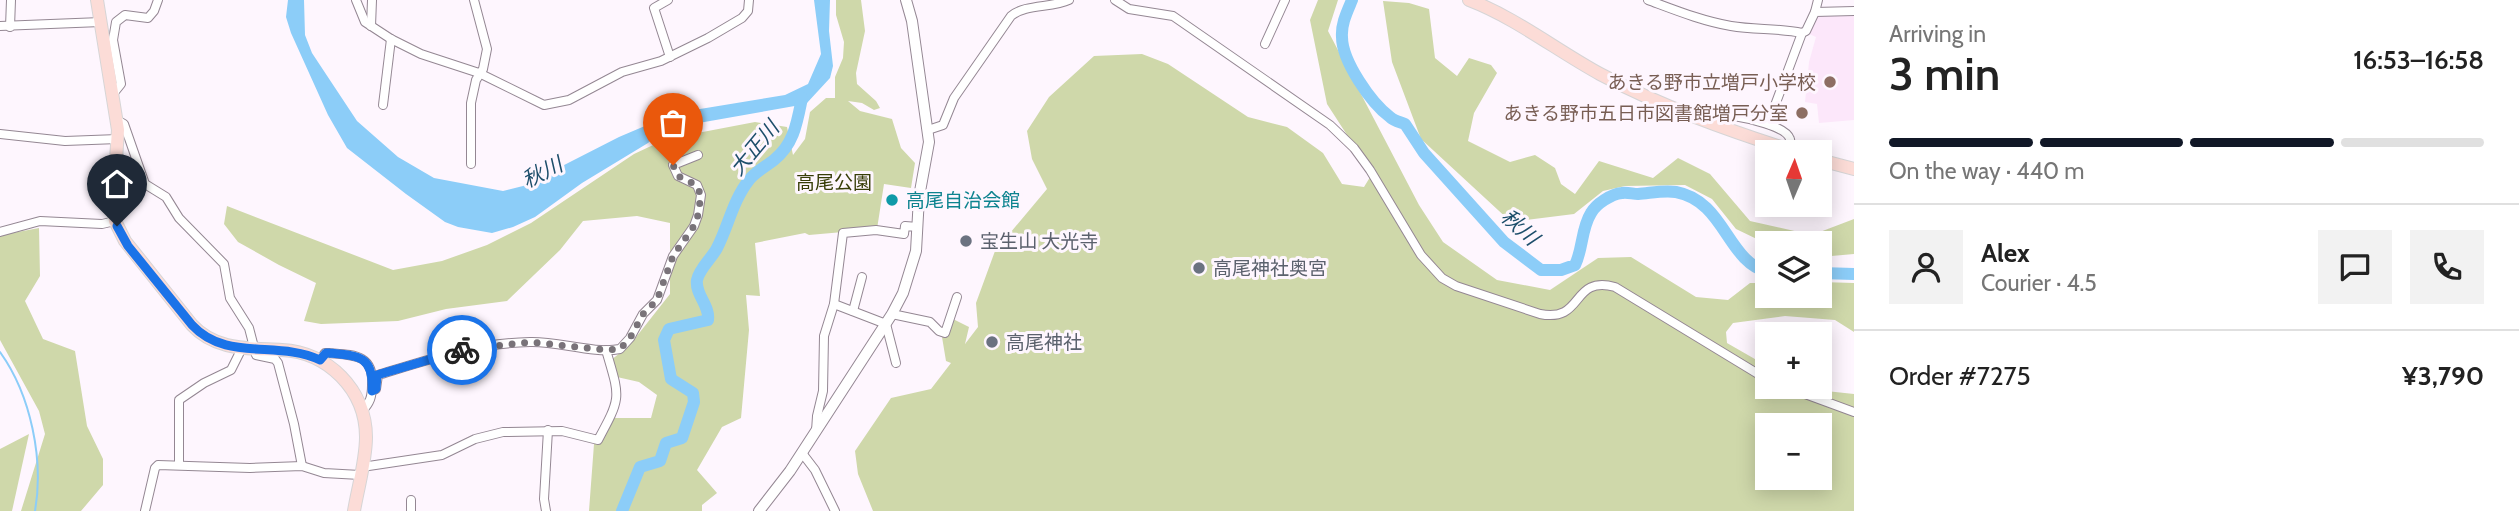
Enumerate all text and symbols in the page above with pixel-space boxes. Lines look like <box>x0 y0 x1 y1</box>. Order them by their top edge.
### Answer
text: Arriving in <box>1889 20 1986 48</box>
text: 16:53–16:58 <box>2353 44 2484 76</box>
text: 3 min <box>1889 46 2000 102</box>
place label: あきる野市立増戸小学校 <box>1607 71 1816 94</box>
marker: あきる野市立増戸小学校 <box>1822 74 1838 90</box>
pin <box>643 93 703 165</box>
place label: あきる野市五日市図書館増戸分室 <box>1503 102 1788 125</box>
icon: bag <box>654 104 692 142</box>
marker: あきる野市五日市図書館増戸分室 <box>1794 105 1810 121</box>
water label: 大正川 <box>724 114 785 180</box>
north arrow <box>1755 140 1832 217</box>
map controls <box>1755 140 1832 490</box>
water label: 秋川 <box>518 150 568 193</box>
pin <box>87 154 147 226</box>
text: On the way · 440 m <box>1889 157 2084 185</box>
icon: home <box>98 165 136 203</box>
park label: 高尾公園 <box>796 171 872 194</box>
place label: 高尾自治会館 <box>906 189 1020 212</box>
marker: 高尾自治会館 <box>884 192 900 208</box>
water label: 秋川 <box>1496 204 1545 252</box>
place label: 宝生山 大光寺 <box>980 230 1098 253</box>
button: person <box>1889 230 1963 304</box>
button: chat <box>2318 230 2392 304</box>
button: phone <box>2410 230 2484 304</box>
button: layers <box>1755 231 1832 308</box>
marker: 宝生山 大光寺 <box>958 233 974 249</box>
text: Alex <box>1981 237 2030 269</box>
place label: 高尾神社奥宮 <box>1213 257 1327 280</box>
marker: 高尾神社奥宮 <box>1191 260 1207 276</box>
text: Courier · 4.5 <box>1981 269 2097 297</box>
courier <box>427 315 497 385</box>
button: + <box>1755 322 1832 399</box>
icon: bike <box>443 331 481 369</box>
place label: 高尾神社 <box>1006 331 1082 354</box>
marker: 高尾神社 <box>984 334 1000 350</box>
text: Order #7275 <box>1889 360 2031 392</box>
text: ¥3,790 <box>2402 360 2484 392</box>
button: − <box>1755 413 1832 490</box>

